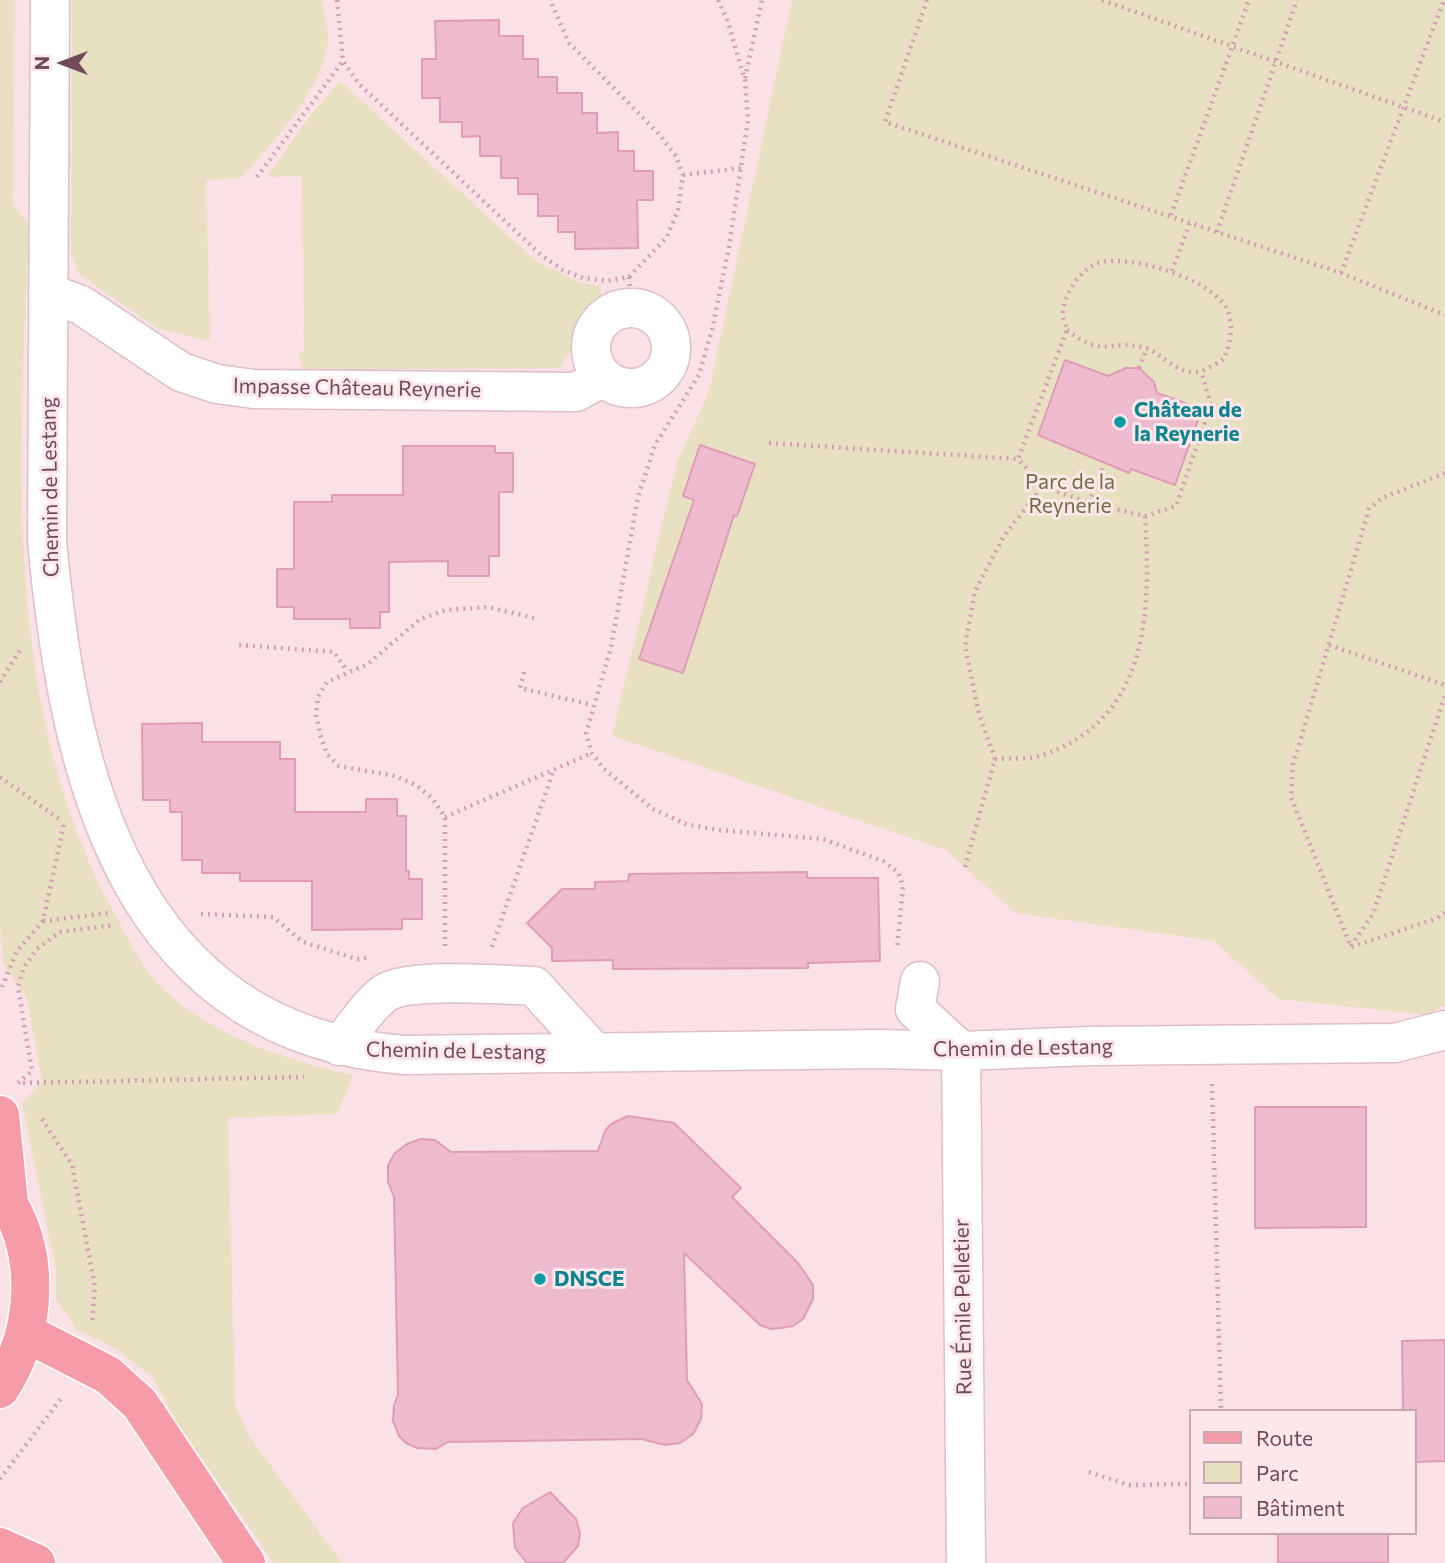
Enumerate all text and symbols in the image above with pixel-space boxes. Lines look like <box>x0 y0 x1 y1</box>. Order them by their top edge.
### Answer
north arrow <box>28 28 98 98</box>
text: N <box>30 56 53 70</box>
street label: Impasse Château Reynerie <box>233 373 481 403</box>
street label: Chemin de Lestang <box>36 397 64 577</box>
place label: Château de la Reynerie <box>1134 397 1242 447</box>
marker: Château de la Reynerie <box>1112 414 1128 430</box>
park label: Parc de la Reynerie <box>1025 469 1115 519</box>
street label: Chemin de Lestang <box>933 1034 1113 1062</box>
street label: Chemin de Lestang <box>366 1037 546 1065</box>
street label: Rue Émile Pelletier <box>949 1219 977 1395</box>
place label: DNSCE <box>554 1266 625 1292</box>
marker: DNSCE <box>532 1271 548 1287</box>
legend <box>1190 1409 1417 1535</box>
text: Route <box>1256 1425 1313 1450</box>
text: Parc <box>1256 1460 1299 1485</box>
text: Bâtiment <box>1256 1495 1345 1520</box>

